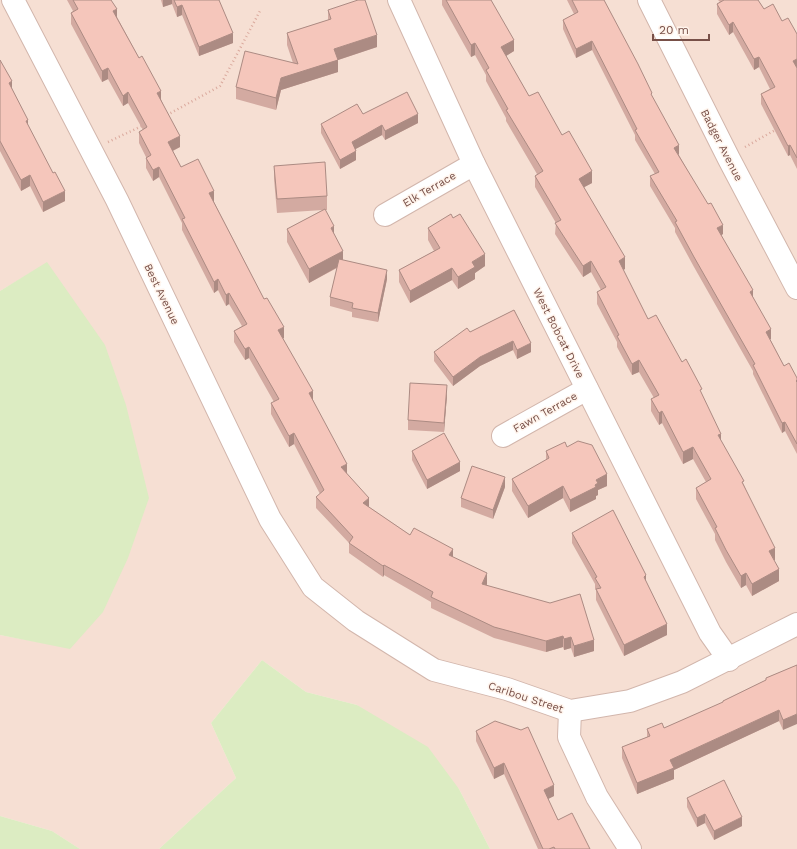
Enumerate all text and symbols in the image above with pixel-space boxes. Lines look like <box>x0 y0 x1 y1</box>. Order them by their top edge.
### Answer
scale bar <box>653 16 709 42</box>
text: 20 m <box>659 23 689 37</box>
street label: Badger Avenue <box>698 107 745 183</box>
street label: Elk Terrace <box>400 169 458 210</box>
street label: Best Avenue <box>141 262 182 327</box>
street label: West Bobcat Drive <box>530 286 587 380</box>
street label: Fawn Terrace <box>511 390 579 435</box>
street label: Caribou Street <box>487 679 565 716</box>

